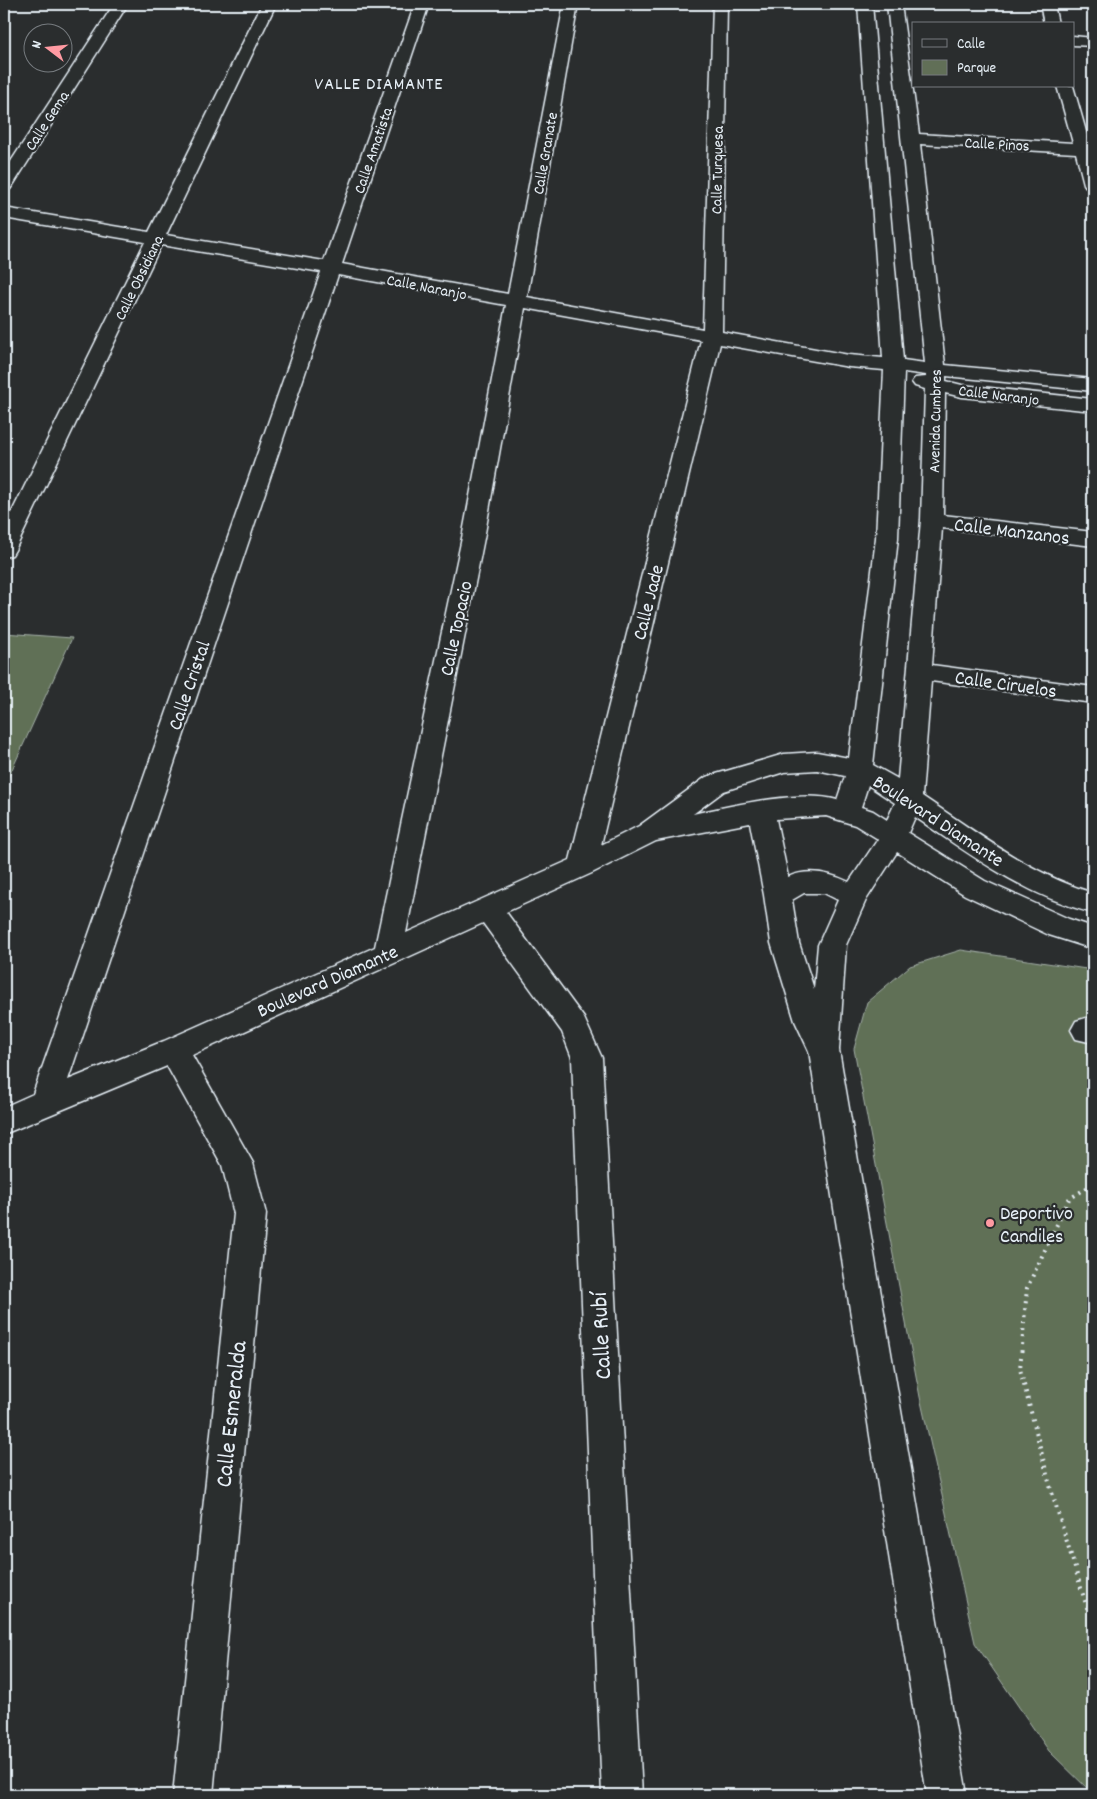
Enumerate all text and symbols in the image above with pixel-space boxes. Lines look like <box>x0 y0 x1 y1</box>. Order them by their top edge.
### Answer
north arrow <box>22 22 72 72</box>
legend <box>912 22 1074 88</box>
text: Calle <box>957 34 986 56</box>
text: N <box>27 39 48 51</box>
text: Parque <box>957 58 997 80</box>
district label: VALLE DIAMANTE <box>315 73 443 98</box>
street label: Calle Gema <box>20 86 76 156</box>
street label: Calle Amatista <box>349 104 400 197</box>
street label: Calle Granate <box>528 111 565 196</box>
street label: Calle Turquesa <box>706 125 731 214</box>
street label: Calle Pinos <box>964 132 1030 159</box>
street label: Calle Obsidiana <box>110 231 171 325</box>
street label: Calle Naranjo <box>384 269 469 307</box>
street label: Avenida Cumbres <box>924 369 949 473</box>
street label: Calle Naranjo <box>957 380 1040 413</box>
street label: Calle Manzanos <box>952 512 1071 554</box>
street label: Calle Jade <box>627 562 673 643</box>
street label: Calle Topacio <box>434 578 482 679</box>
street label: Calle Cristal <box>162 637 219 735</box>
street label: Calle Ciruelos <box>953 665 1058 707</box>
street label: Boulevard Diamante <box>866 770 1009 876</box>
street label: Boulevard Diamante <box>253 939 403 1026</box>
place label: Deportivo Candiles <box>1000 1201 1073 1252</box>
marker: Deportivo Candiles <box>984 1217 996 1229</box>
street label: Calle Rubí <box>584 1290 622 1380</box>
street label: Calle Esmeralda <box>208 1339 258 1489</box>

